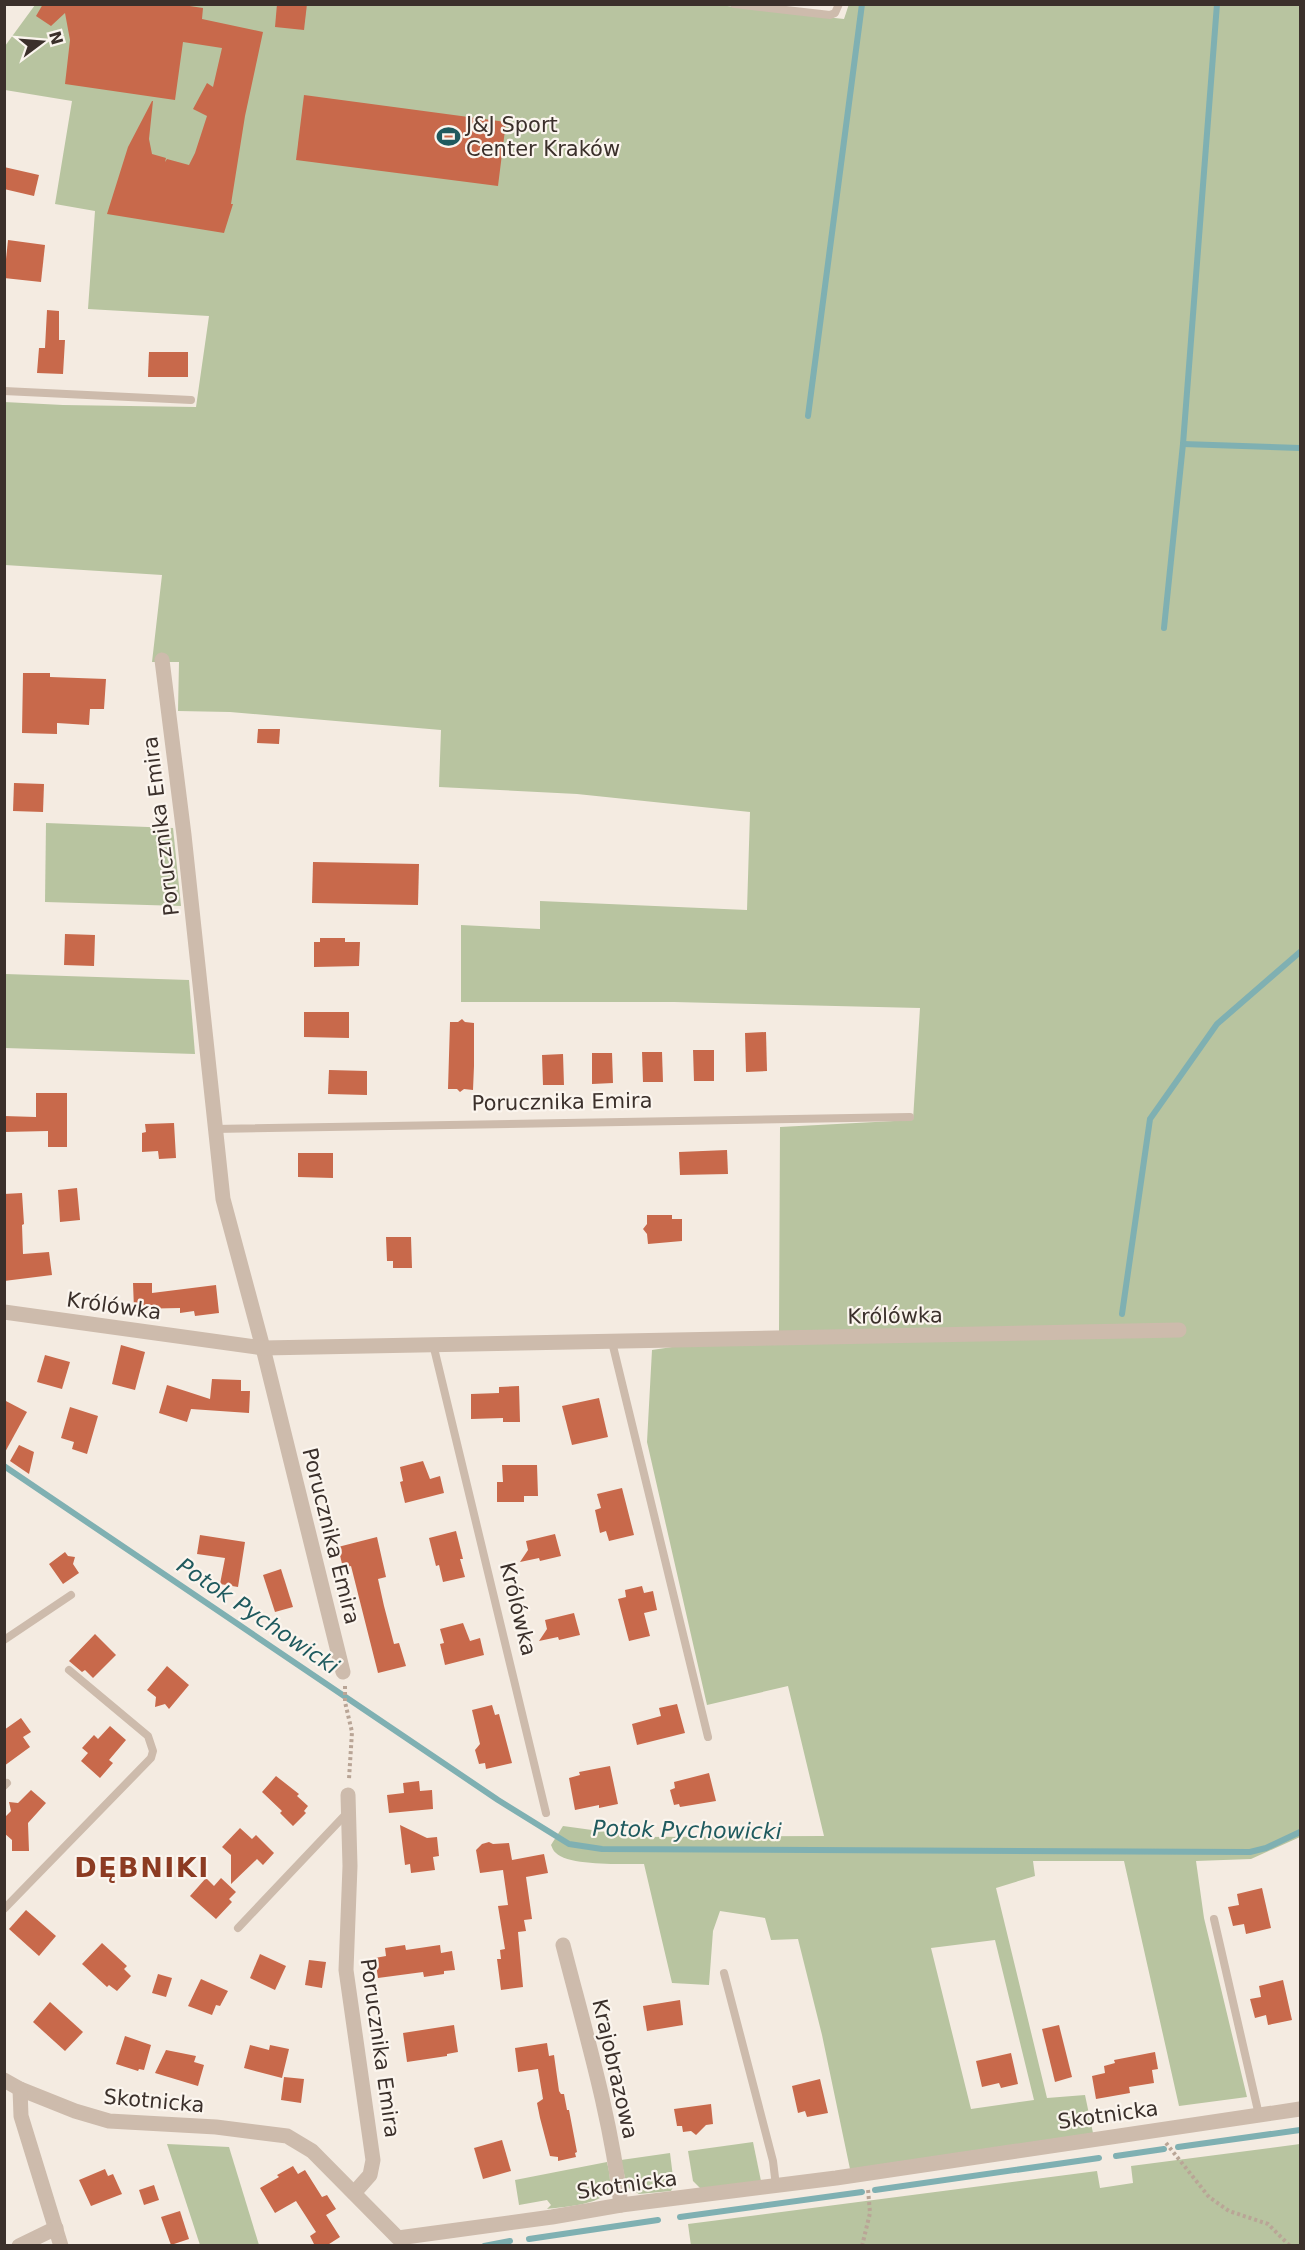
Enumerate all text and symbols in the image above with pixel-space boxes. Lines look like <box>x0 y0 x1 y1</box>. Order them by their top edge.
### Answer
north arrow <box>12 12 72 72</box>
text: N <box>45 29 67 47</box>
place label: J&J Sport Center Kraków <box>464 113 620 161</box>
sports icon: J&J Sport Center Kraków <box>435 124 461 150</box>
street label: Porucznika Emira <box>138 735 184 917</box>
street label: Porucznika Emira <box>471 1088 653 1116</box>
street label: Królówka <box>65 1287 163 1325</box>
street label: Królówka <box>847 1303 943 1329</box>
street label: Porucznika Emira <box>297 1445 365 1627</box>
water label: Potok Pychowicki <box>173 1553 343 1679</box>
street label: Królówka <box>495 1560 541 1658</box>
water label: Potok Pychowicki <box>592 1816 782 1844</box>
district label: DĘBNIKI <box>74 1852 210 1883</box>
street label: Porucznika Emira <box>356 1957 404 2139</box>
street label: Krajobrazowa <box>587 1997 643 2141</box>
street label: Skotnicka <box>103 2085 205 2117</box>
street label: Skotnicka <box>1056 2096 1160 2134</box>
street label: Skotnicka <box>575 2166 679 2204</box>

